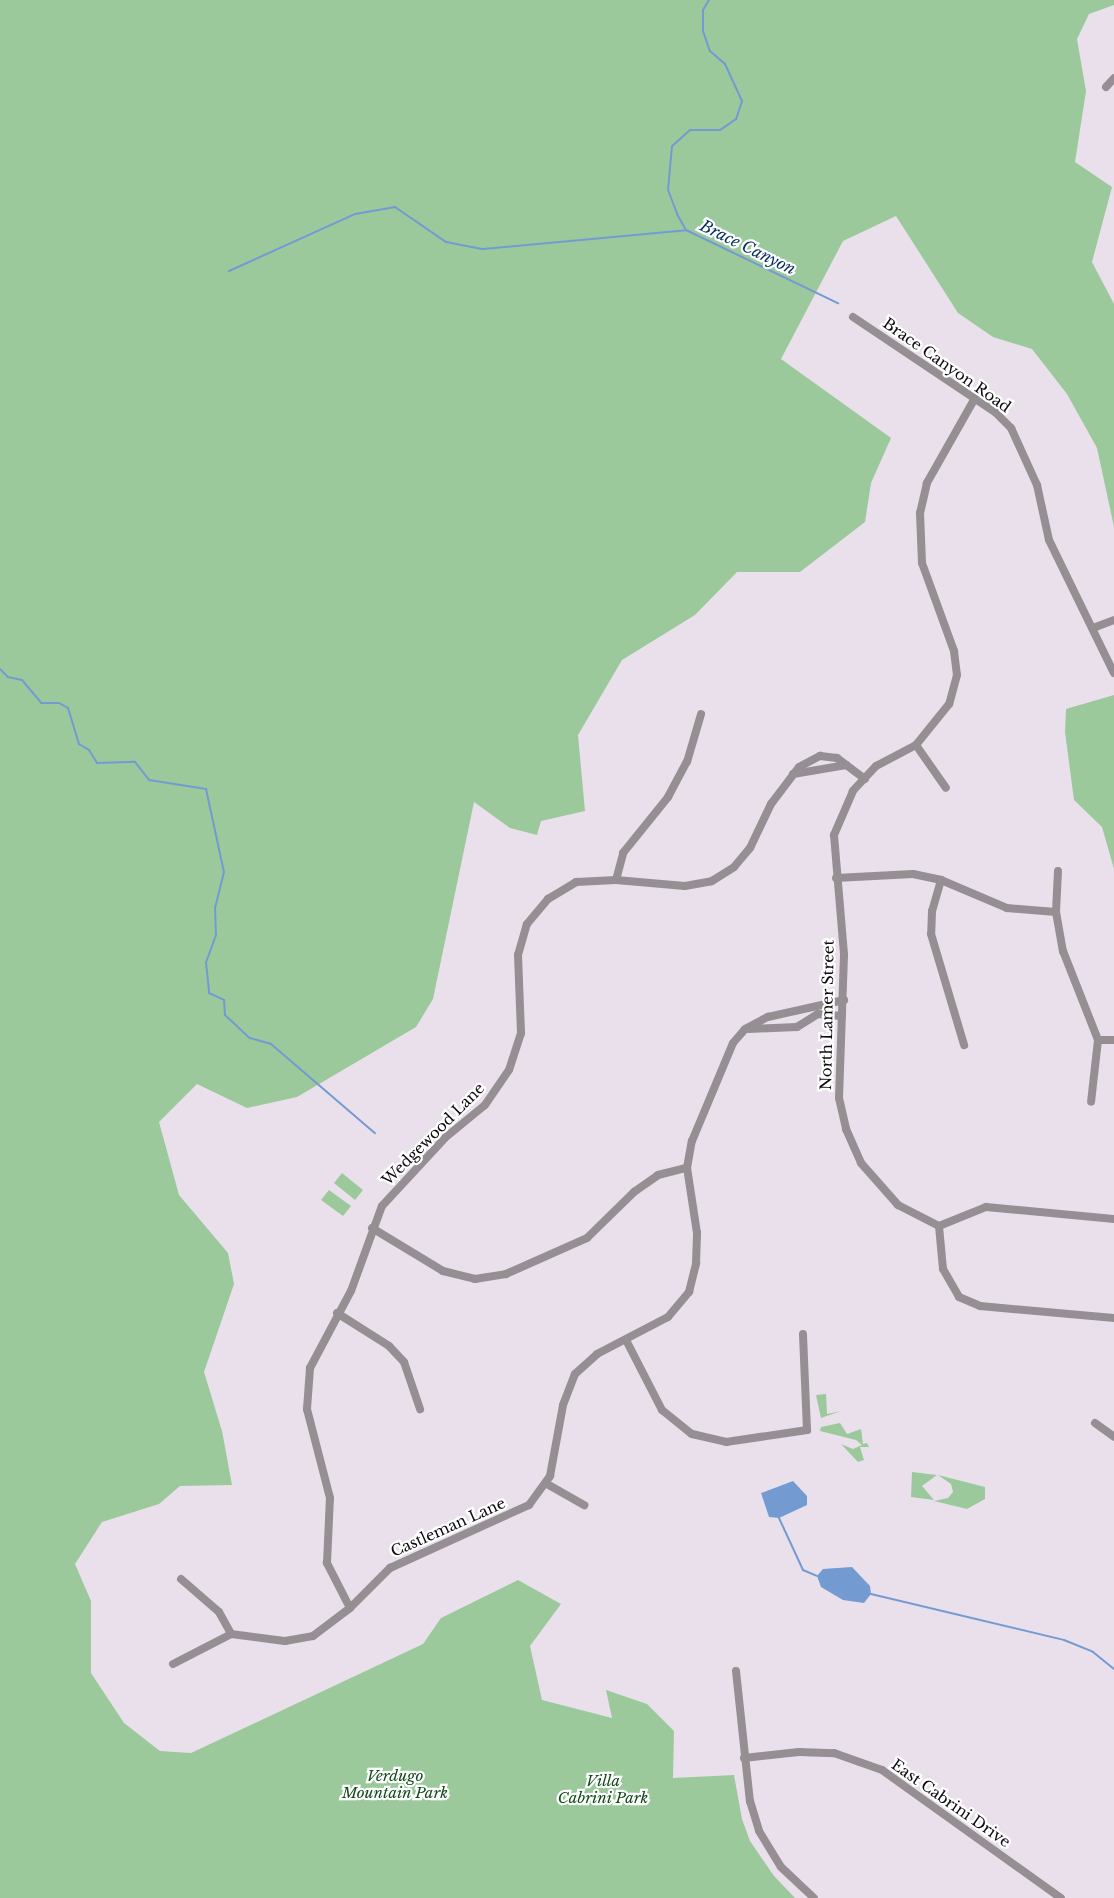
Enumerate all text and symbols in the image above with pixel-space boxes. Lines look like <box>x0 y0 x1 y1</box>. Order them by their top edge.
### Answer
water label: Brace Canyon <box>697 216 799 278</box>
street label: Brace Canyon Road <box>880 314 1014 416</box>
street label: North Lamer Street <box>817 939 837 1091</box>
street label: Wedgewood Lane <box>378 1079 488 1189</box>
street label: Castleman Lane <box>388 1494 508 1560</box>
street label: East Cabrini Drive <box>888 1755 1014 1851</box>
park label: Verdugo Mountain Park <box>342 1766 448 1801</box>
park label: Villa Cabrini Park <box>558 1771 648 1806</box>

